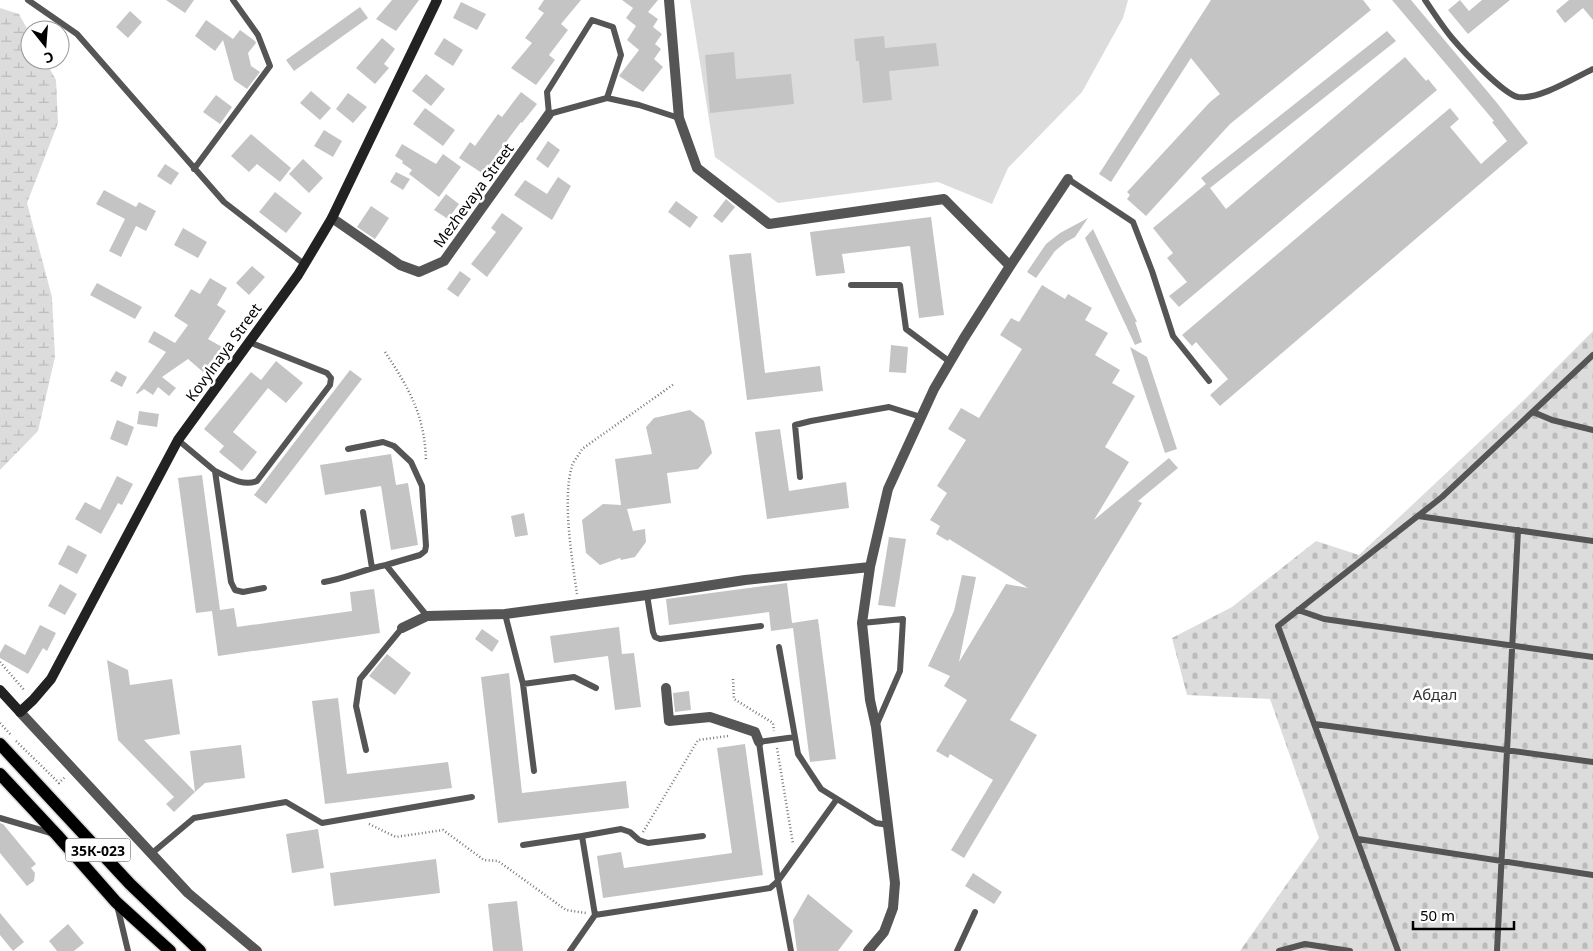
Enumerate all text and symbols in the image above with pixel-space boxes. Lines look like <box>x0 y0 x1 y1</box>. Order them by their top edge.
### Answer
north arrow <box>20 20 70 70</box>
text: С <box>42 48 56 68</box>
street label: Mezhevaya Street <box>428 138 518 251</box>
street label: Kovylnaya Street <box>181 298 266 405</box>
park label: Абдал <box>1413 684 1457 704</box>
road number: 35К-023 <box>66 838 130 862</box>
scale bar <box>1413 898 1514 930</box>
text: 50 m <box>1420 905 1455 925</box>

